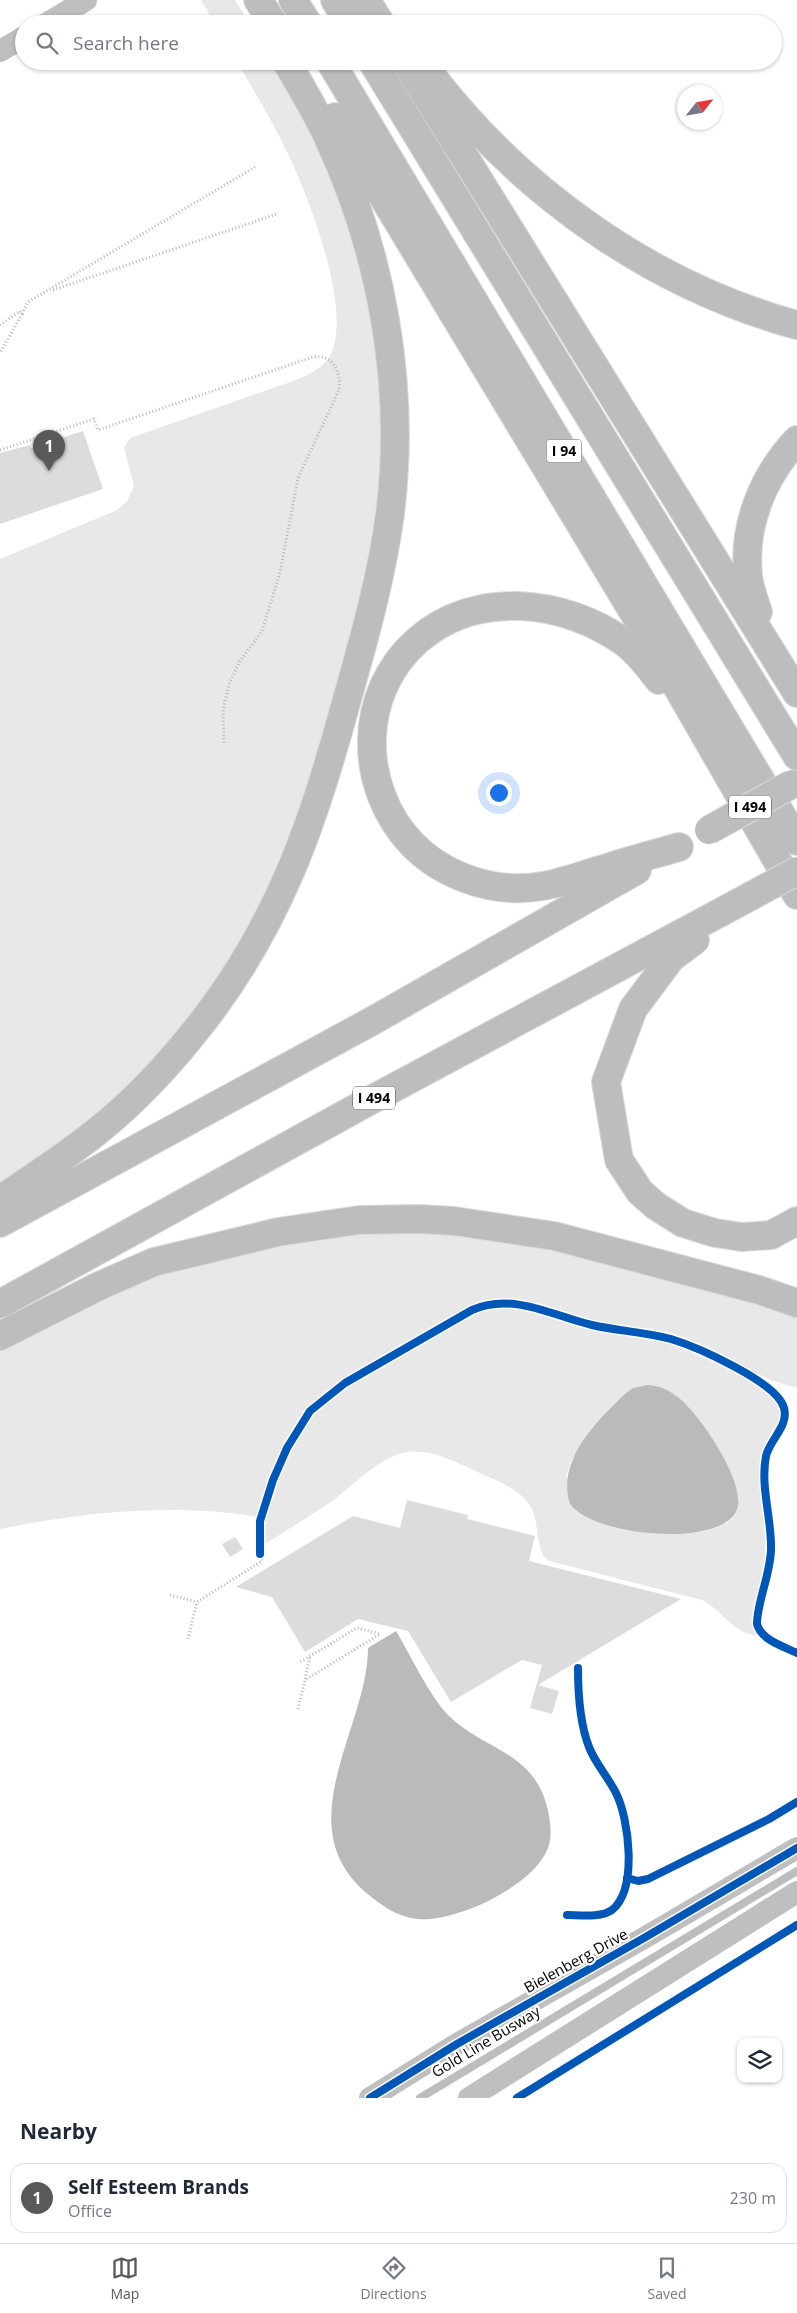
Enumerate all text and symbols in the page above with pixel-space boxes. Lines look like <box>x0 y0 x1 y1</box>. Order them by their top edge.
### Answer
search box <box>15 15 782 70</box>
icon: search <box>33 29 61 57</box>
text: Search here <box>73 30 179 56</box>
north arrow <box>677 85 722 130</box>
pin: 1 <box>33 430 65 471</box>
road number: I 94 <box>546 440 582 462</box>
your location <box>486 780 512 806</box>
road number: I 494 <box>729 796 771 819</box>
road number: I 494 <box>353 1086 395 1110</box>
street label: Bielenberg Drive <box>520 1923 631 1997</box>
street label: Gold Line Busway <box>427 2001 544 2082</box>
map controls <box>737 2038 782 2083</box>
button: layers <box>737 2038 782 2083</box>
text: Nearby <box>20 2117 97 2145</box>
text: Self Esteem Brands <box>68 2174 249 2200</box>
text: 1 <box>32 2187 42 2209</box>
text: 230 m <box>730 2187 776 2209</box>
text: Office <box>68 2200 112 2222</box>
tab: Map <box>110 2254 139 2303</box>
tab: Directions <box>360 2254 427 2303</box>
tab: Saved <box>648 2254 686 2303</box>

